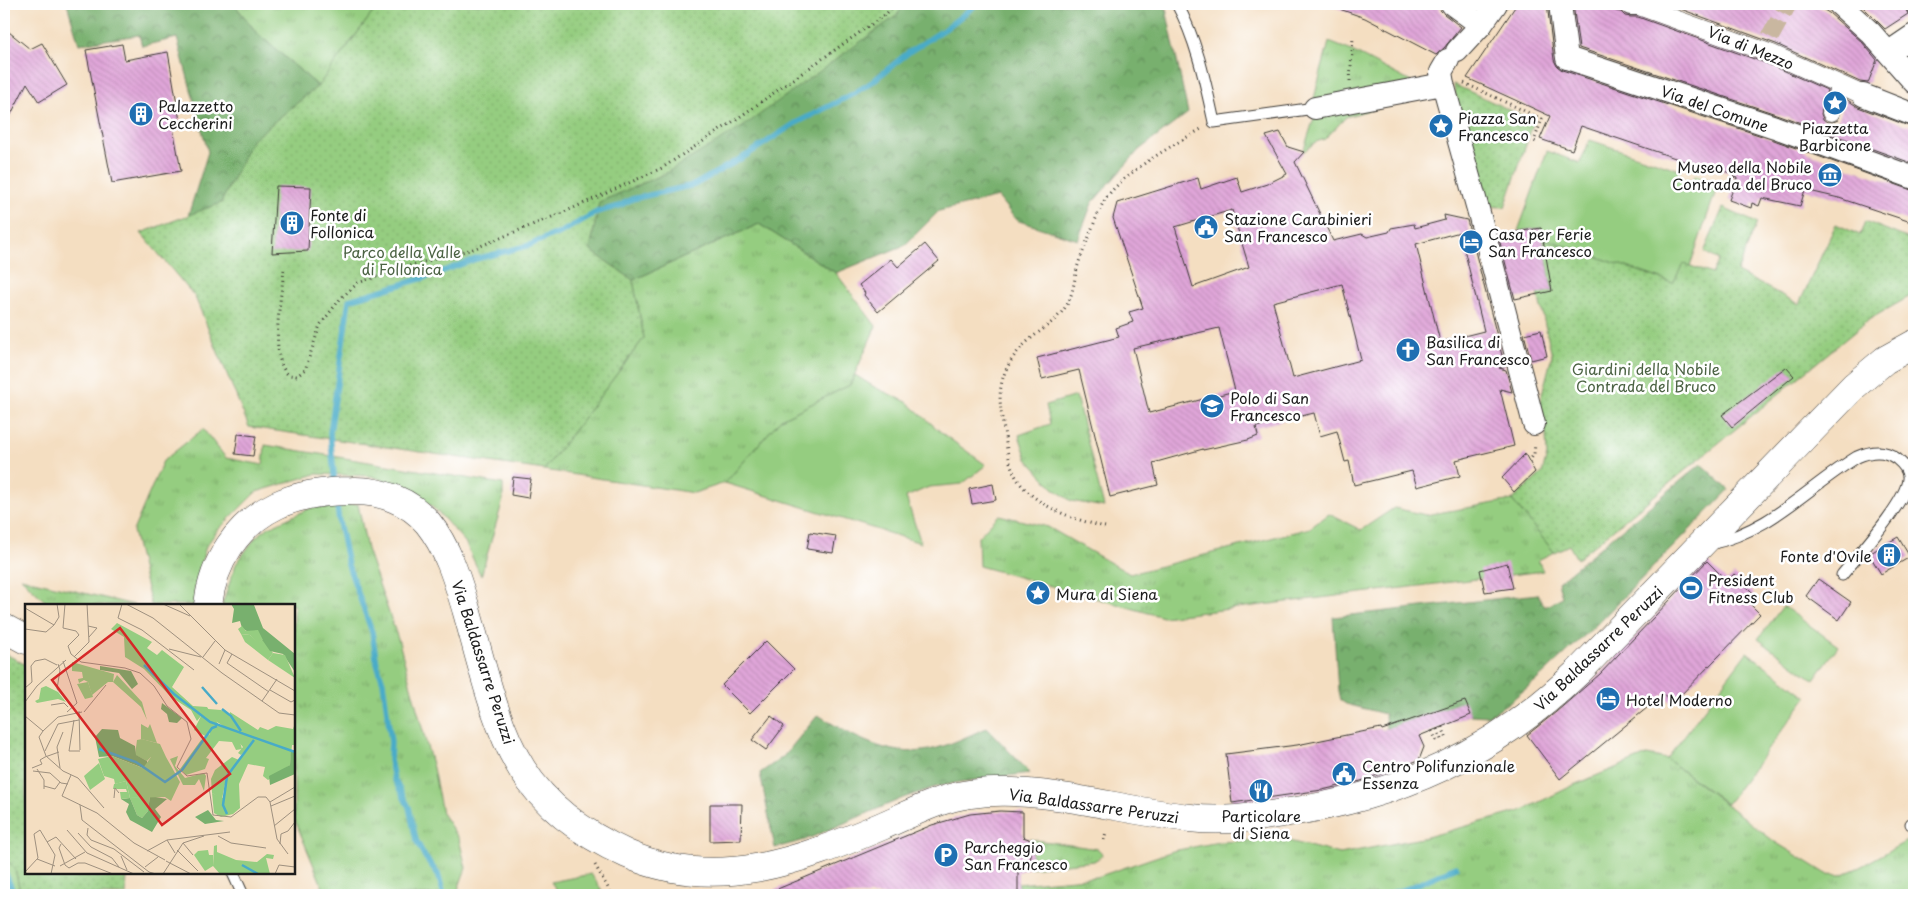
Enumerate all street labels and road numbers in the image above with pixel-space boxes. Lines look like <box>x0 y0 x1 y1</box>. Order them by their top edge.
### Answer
street label: Via di Mezzo <box>1704 19 1798 75</box>
street label: Via del Comune <box>1658 79 1772 137</box>
street label: Via Baldassarre Peruzzi <box>447 577 521 747</box>
street label: Via Baldassarre Peruzzi <box>1528 580 1668 716</box>
street label: Via Baldassarre Peruzzi <box>1008 782 1180 828</box>

